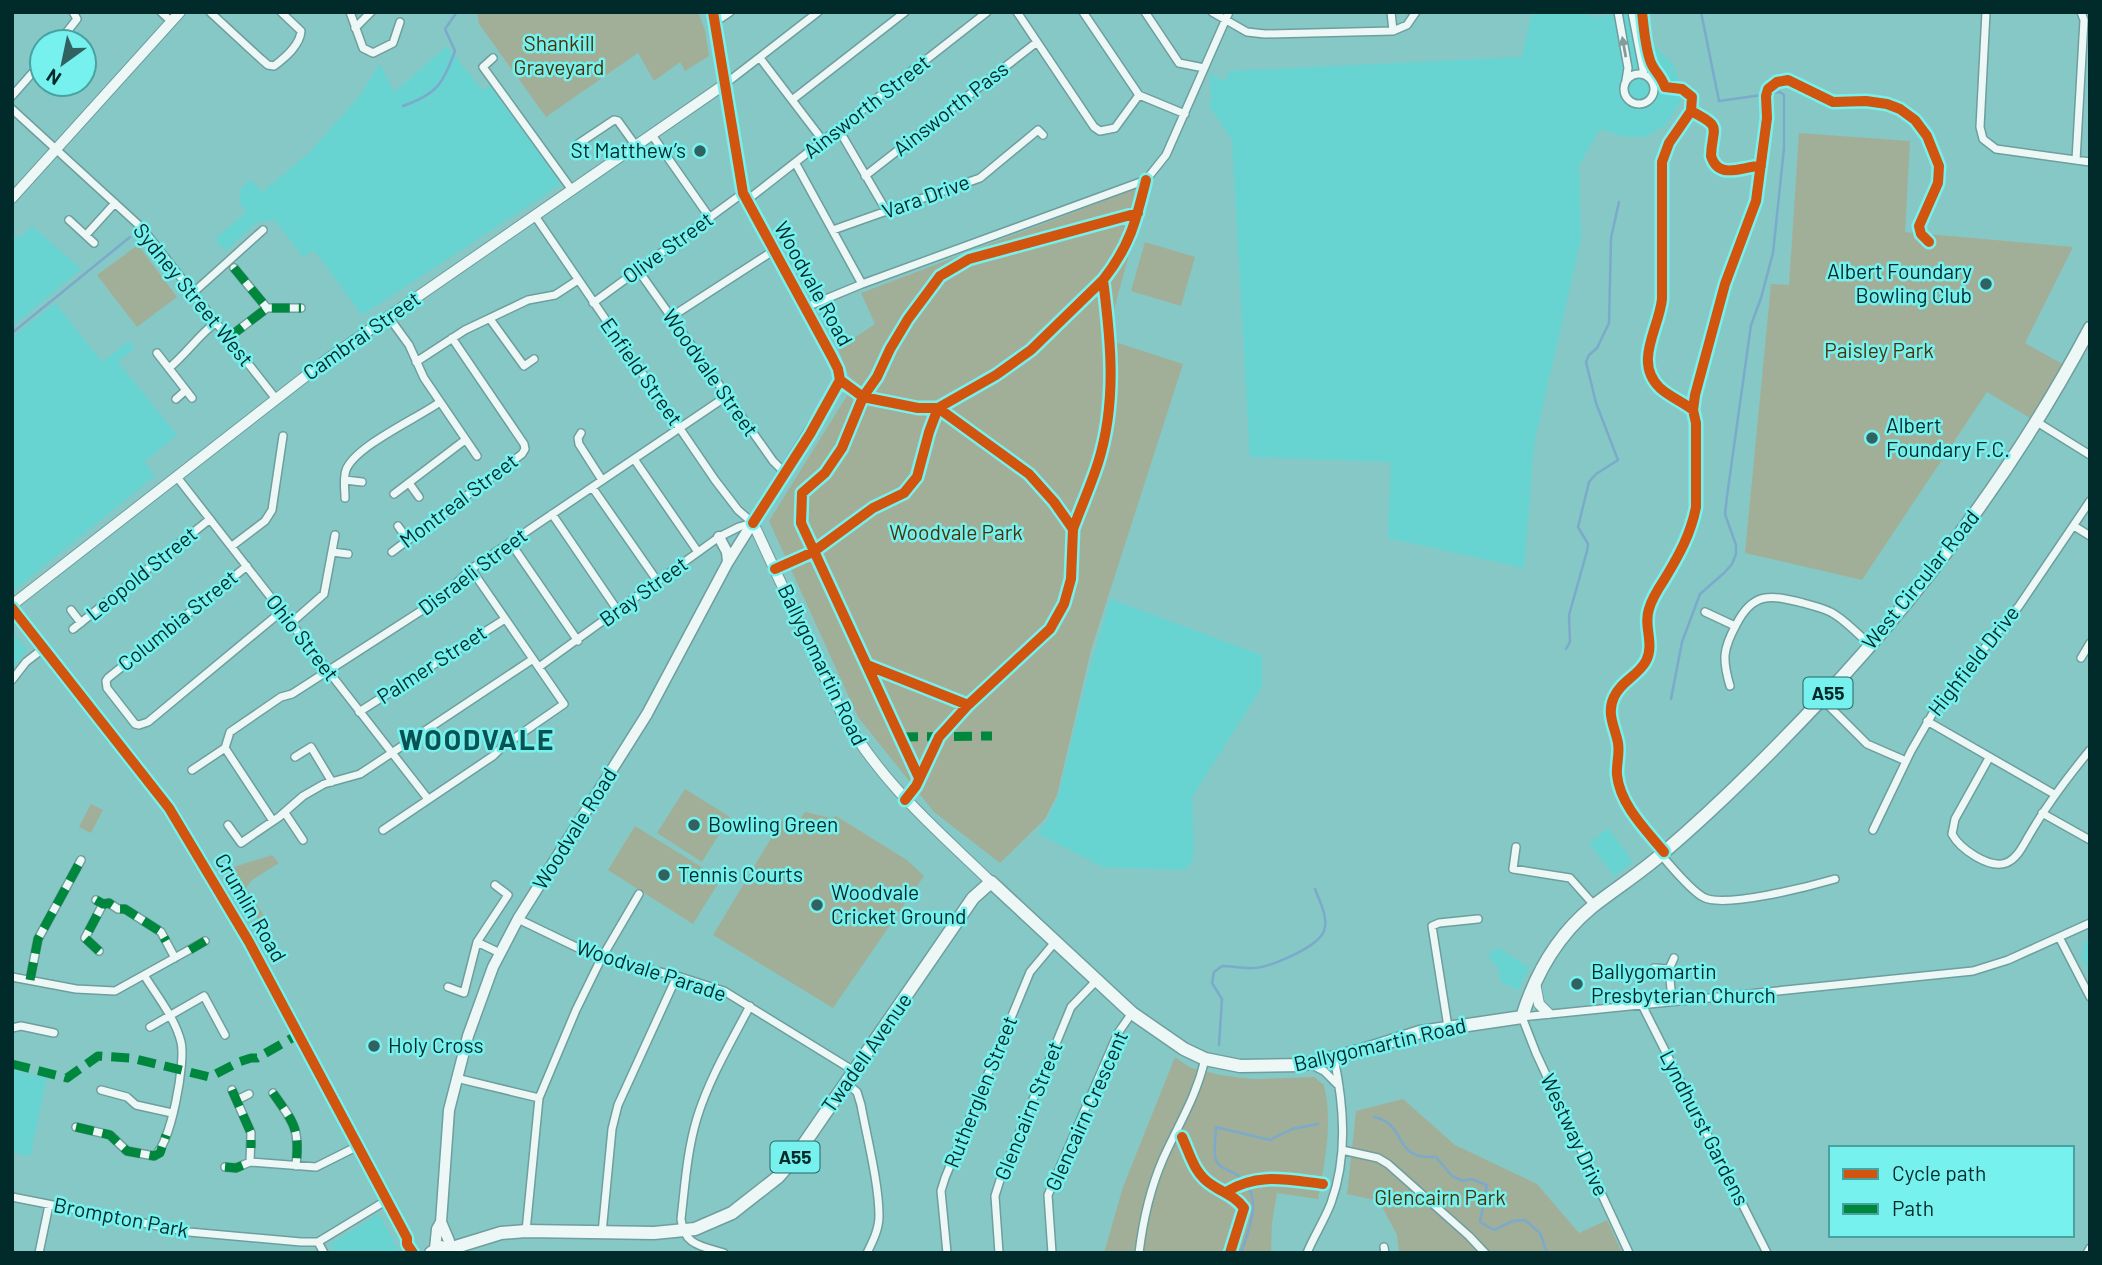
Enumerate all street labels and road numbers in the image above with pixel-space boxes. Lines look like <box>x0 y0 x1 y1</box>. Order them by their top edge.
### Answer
street label: Ainsworth Street <box>798 49 934 163</box>
street label: Ainsworth Pass <box>888 55 1013 161</box>
street label: Vara Drive <box>878 168 973 223</box>
street label: Olive Street <box>617 206 717 288</box>
street label: Woodvale Road <box>770 216 859 350</box>
street label: Sydney Street West <box>129 218 259 371</box>
street label: Cambrai Street <box>298 285 425 384</box>
street label: Woodvale Street <box>658 304 764 441</box>
street label: Enfield Street <box>596 312 689 430</box>
street label: Montreal Street <box>394 447 522 552</box>
street label: West Circular Road <box>1856 504 1984 654</box>
street label: Leopold Street <box>81 521 201 625</box>
street label: Disraeli Street <box>413 522 531 620</box>
street label: Bray Street <box>594 551 692 631</box>
street label: Columbia Street <box>112 564 242 676</box>
street label: Ballygomartin Road <box>773 580 873 749</box>
street label: Ohio Street <box>262 589 345 685</box>
street label: Highfield Drive <box>1922 600 2024 720</box>
street label: Palmer Street <box>372 619 491 708</box>
road number: A55 <box>1804 678 1853 708</box>
street label: Woodvale Road <box>526 763 621 894</box>
street label: Crumlin Road <box>210 849 292 966</box>
street label: Woodvale Parade <box>573 933 730 1006</box>
street label: Twadell Avenue <box>815 988 916 1117</box>
street label: Rutherglen Street <box>938 1012 1021 1171</box>
street label: Ballygomartin Road <box>1291 1012 1468 1076</box>
street label: Glencairn Crescent <box>1039 1026 1132 1194</box>
street label: Glencairn Street <box>988 1037 1067 1184</box>
street label: Lyndhurst Gardens <box>1655 1045 1755 1209</box>
street label: Westway Drive <box>1536 1069 1615 1200</box>
road number: A55 <box>770 1142 820 1172</box>
street label: Brompton Park <box>52 1191 191 1242</box>

